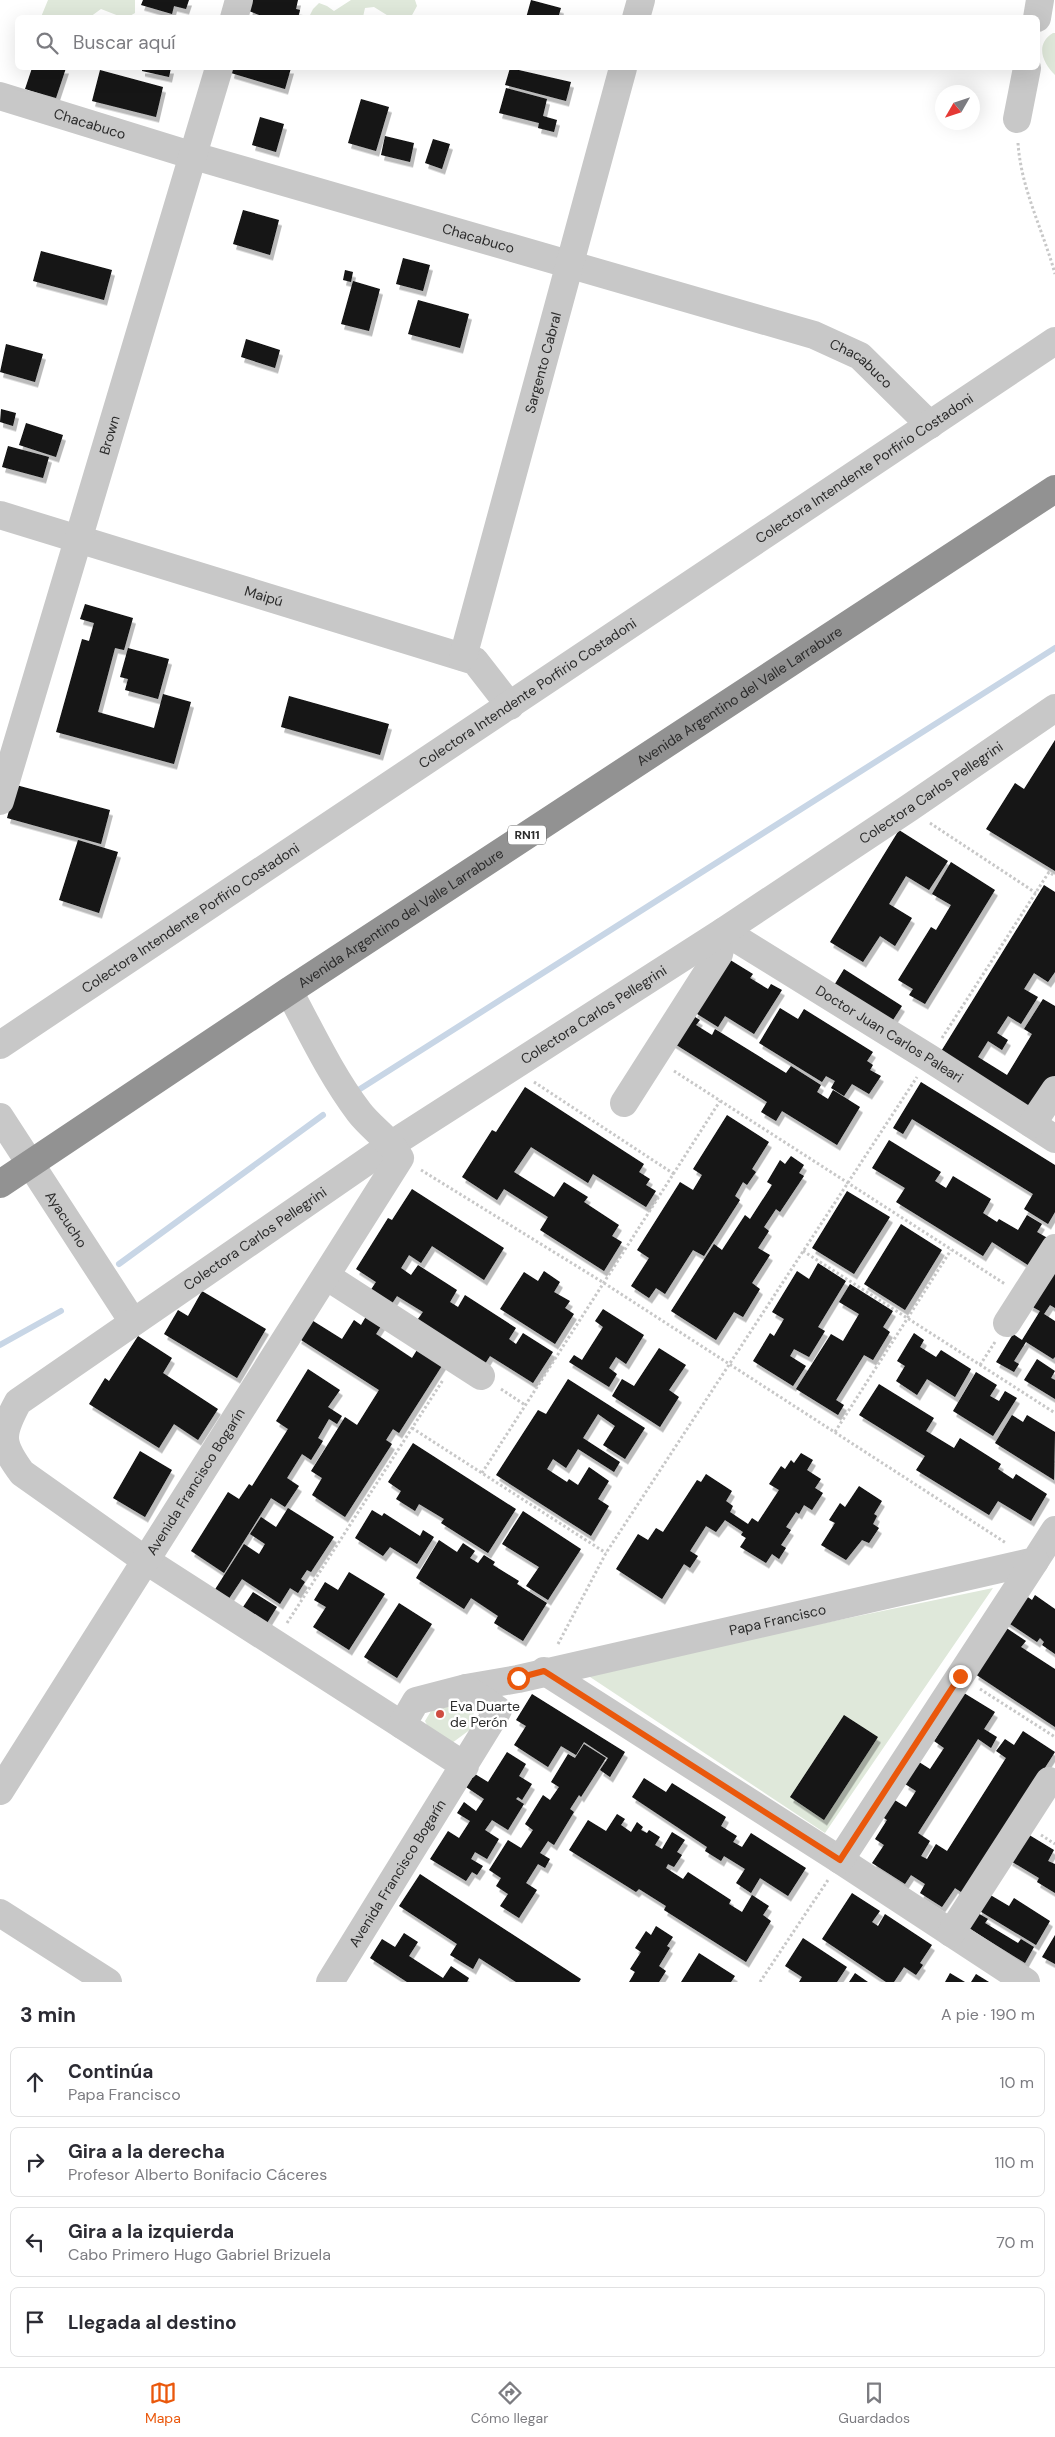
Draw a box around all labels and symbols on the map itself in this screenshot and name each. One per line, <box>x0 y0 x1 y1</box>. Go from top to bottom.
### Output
north arrow <box>935 85 980 130</box>
street label: Chacabuco <box>52 104 128 143</box>
street label: Chacabuco <box>440 219 517 257</box>
street label: Sargento Cabral <box>521 310 565 415</box>
street label: Chacabuco <box>827 334 896 392</box>
street label: Colectora Intendente Porfirio Costadoni <box>752 389 977 547</box>
street label: Brown <box>95 413 124 457</box>
street label: Maipú <box>242 582 285 611</box>
street label: Colectora Intendente Porfirio Costadoni <box>415 614 640 772</box>
street label: Avenida Argentino del Valle Larrabure <box>633 622 846 770</box>
street label: Colectora Carlos Pellegrini <box>856 737 1006 848</box>
road number: RN11 <box>508 826 546 844</box>
street label: Colectora Intendente Porfirio Costadoni <box>78 839 303 997</box>
street label: Avenida Argentino del Valle Larrabure <box>294 844 507 992</box>
street label: Colectora Carlos Pellegrini <box>517 961 670 1068</box>
street label: Doctor Juan Carlos Paleari <box>812 981 967 1087</box>
street label: Colectora Carlos Pellegrini <box>180 1183 330 1294</box>
street label: Ayacucho <box>41 1188 91 1251</box>
street label: Avenida Francisco Bogarín <box>142 1405 249 1558</box>
street label: Papa Francisco <box>727 1600 828 1640</box>
route end <box>949 1665 972 1688</box>
route start <box>507 1667 530 1690</box>
place label: Eva Duarte de Perón <box>450 1697 520 1731</box>
marker: Eva Duarte de Perón <box>434 1708 446 1720</box>
street label: Avenida Francisco Bogarín <box>345 1796 450 1950</box>

